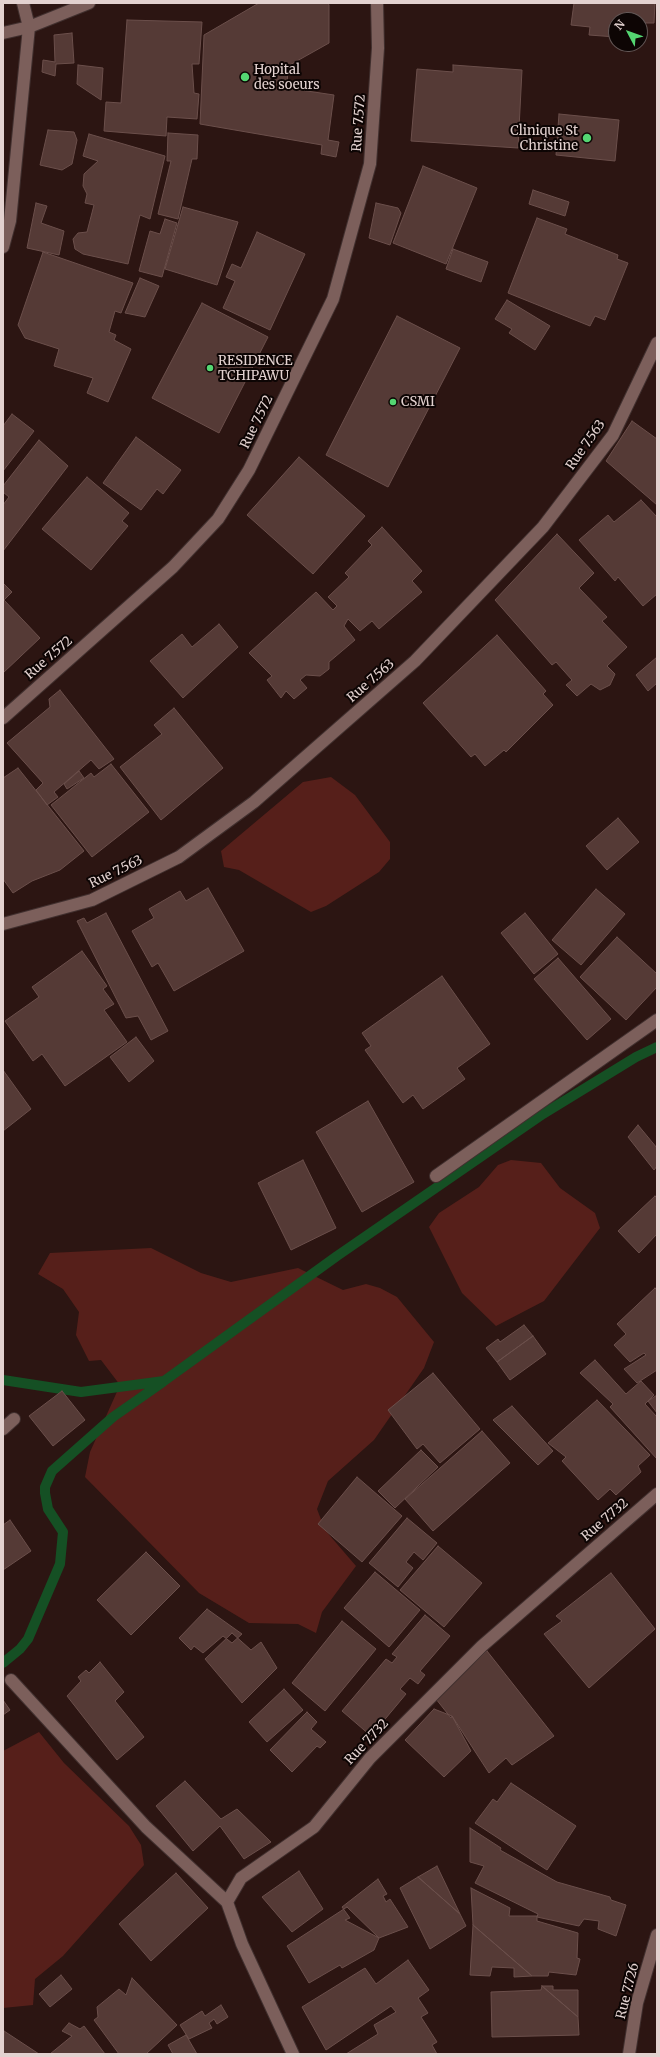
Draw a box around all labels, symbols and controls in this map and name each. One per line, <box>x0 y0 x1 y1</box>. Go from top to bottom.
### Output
north arrow <box>608 12 648 52</box>
text: N <box>612 17 628 33</box>
place label: Hopital des soeurs <box>254 62 320 93</box>
marker: Hopital des soeurs <box>239 71 251 83</box>
street label: Rue 7.572 <box>349 94 369 152</box>
place label: Clinique St Christine <box>510 123 578 154</box>
marker: Clinique St Christine <box>581 132 593 144</box>
place label: RESIDENCE TCHIPAWU <box>218 353 292 384</box>
marker: RESIDENCE TCHIPAWU <box>205 363 215 373</box>
street label: Rue 7.572 <box>237 393 277 451</box>
place label: CSMI <box>401 394 435 410</box>
marker: CSMI <box>388 397 398 407</box>
street label: Rue 7.563 <box>563 417 609 473</box>
street label: Rue 7.572 <box>22 633 76 683</box>
street label: Rue 7.563 <box>344 656 398 706</box>
street label: Rue 7.563 <box>87 852 145 892</box>
street label: Rue 7.732 <box>578 1495 632 1545</box>
street label: Rue 7.732 <box>342 1716 392 1768</box>
street label: Rue 7.726 <box>613 1961 643 2021</box>

